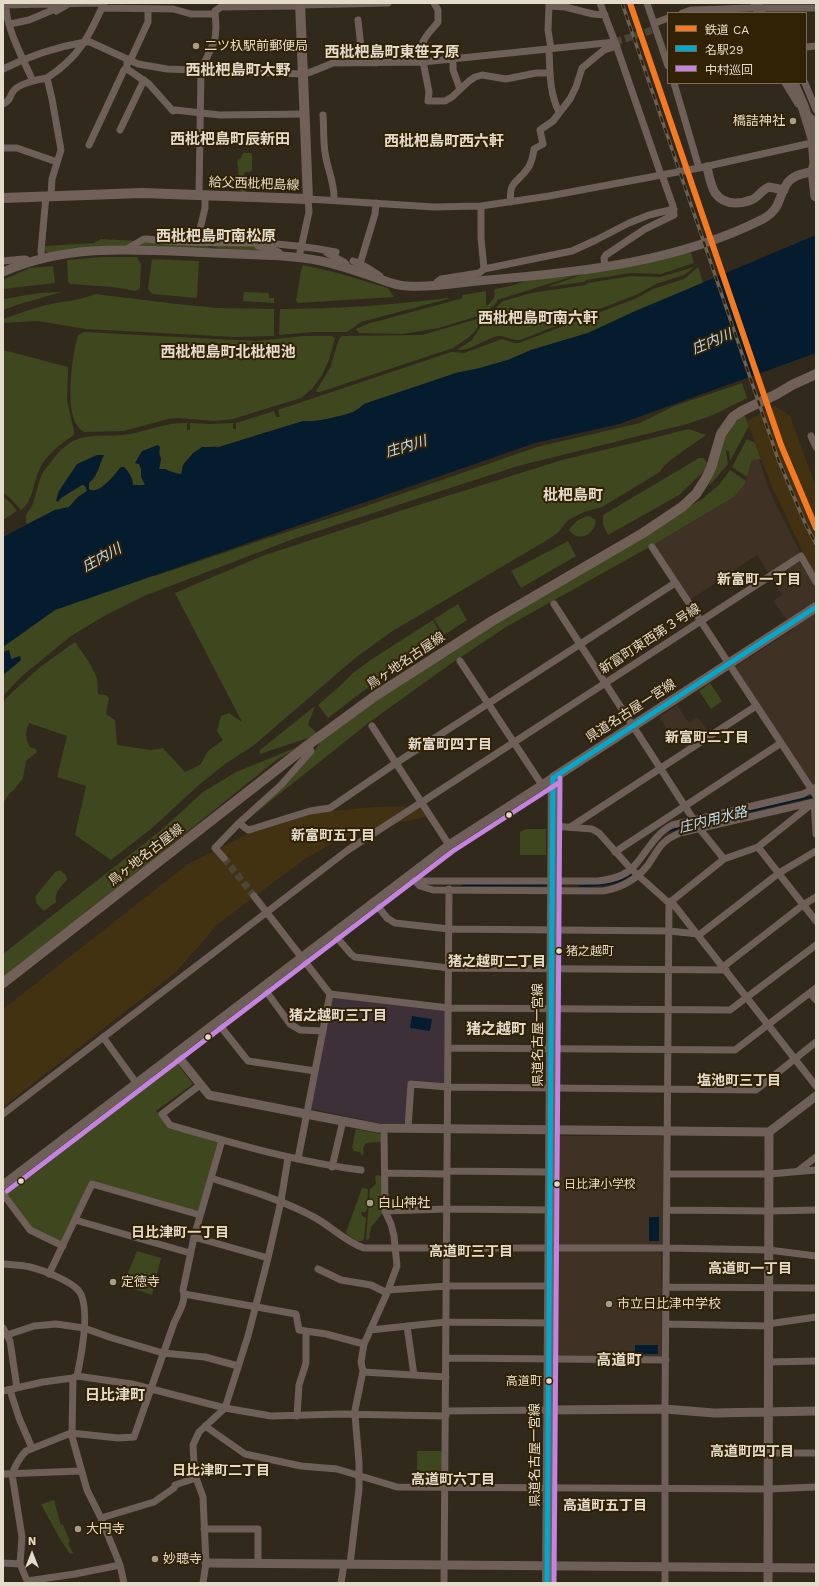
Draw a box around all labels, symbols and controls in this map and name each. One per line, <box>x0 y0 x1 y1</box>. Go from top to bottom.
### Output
legend <box>667 12 807 84</box>
text: 鉄道 CA <box>705 23 749 37</box>
place label: 二ツ杁駅前郵便局 <box>204 38 308 54</box>
marker: 二ツ杁駅前郵便局 <box>191 41 201 51</box>
text: 名駅29 <box>705 43 743 57</box>
district label: 西枇杷島町東笹子原 <box>325 44 459 62</box>
district label: 西枇杷島町大野 <box>186 62 290 80</box>
text: 中村巡回 <box>705 63 753 77</box>
place label: 橋詰神社 <box>733 113 785 129</box>
marker: 橋詰神社 <box>788 116 798 126</box>
district label: 西枇杷島町辰新田 <box>170 131 290 149</box>
district label: 西枇杷島町西六軒 <box>384 133 504 151</box>
street label: 給父西枇杷島線 <box>208 175 300 193</box>
district label: 西枇杷島町南松原 <box>156 228 276 246</box>
district label: 西枇杷島町南六軒 <box>478 310 598 328</box>
water label: 庄内川 <box>689 326 735 358</box>
district label: 西枇杷島町北枇杷池 <box>161 344 295 362</box>
water label: 庄内川 <box>383 433 429 461</box>
district label: 枇杷島町 <box>543 487 603 505</box>
water label: 庄内川 <box>80 540 124 576</box>
district label: 新富町一丁目 <box>717 572 801 588</box>
street label: 新富町東西第３号線 <box>597 601 703 677</box>
street label: 鳥ヶ地名古屋線 <box>364 629 448 693</box>
street label: 県道名古屋一宮線 <box>583 676 679 746</box>
district label: 新富町二丁目 <box>665 730 749 746</box>
district label: 新富町四丁目 <box>408 737 492 753</box>
water label: 庄内用水路 <box>677 803 749 837</box>
unlabelled marker <box>504 810 514 820</box>
street label: 鳥ヶ地名古屋線 <box>105 821 187 889</box>
district label: 新富町五丁目 <box>291 828 375 844</box>
place label: 猪之越町 <box>566 944 614 958</box>
marker: 猪之越町 <box>554 946 564 956</box>
district label: 猪之越町二丁目 <box>448 954 546 970</box>
street label: 県道名古屋一宮線 <box>530 983 546 1087</box>
district label: 猪之越町三丁目 <box>289 1008 387 1024</box>
district label: 猪之越町 <box>466 1021 526 1039</box>
unlabelled marker <box>203 1032 213 1042</box>
district label: 塩池町三丁目 <box>697 1073 781 1089</box>
unlabelled marker <box>16 1176 26 1186</box>
place label: 日比津小学校 <box>564 1177 636 1191</box>
marker: 日比津小学校 <box>552 1179 562 1189</box>
place label: 白山神社 <box>378 1195 430 1211</box>
marker: 白山神社 <box>365 1198 375 1208</box>
district label: 日比津町一丁目 <box>131 1225 229 1241</box>
district label: 高道町三丁目 <box>429 1244 513 1260</box>
district label: 高道町一丁目 <box>708 1261 792 1277</box>
place label: 定徳寺 <box>121 1274 160 1290</box>
marker: 定徳寺 <box>108 1277 118 1287</box>
place label: 市立日比津中学校 <box>617 1296 721 1312</box>
marker: 市立日比津中学校 <box>604 1299 614 1309</box>
district label: 高道町 <box>597 1352 641 1370</box>
place label: 高道町 <box>506 1374 542 1388</box>
marker: 高道町 <box>544 1376 554 1386</box>
district label: 日比津町 <box>85 1387 145 1405</box>
street label: 県道名古屋一宮線 <box>527 1403 543 1507</box>
district label: 高道町四丁目 <box>710 1444 794 1460</box>
district label: 日比津町二丁目 <box>172 1463 270 1479</box>
district label: 高道町六丁目 <box>411 1472 495 1488</box>
district label: 高道町五丁目 <box>563 1498 647 1514</box>
place label: 大円寺 <box>86 1521 125 1537</box>
marker: 大円寺 <box>73 1524 83 1534</box>
north arrow <box>12 1534 52 1574</box>
text: N <box>28 1535 36 1548</box>
place label: 妙聴寺 <box>163 1551 202 1567</box>
marker: 妙聴寺 <box>150 1554 160 1564</box>

